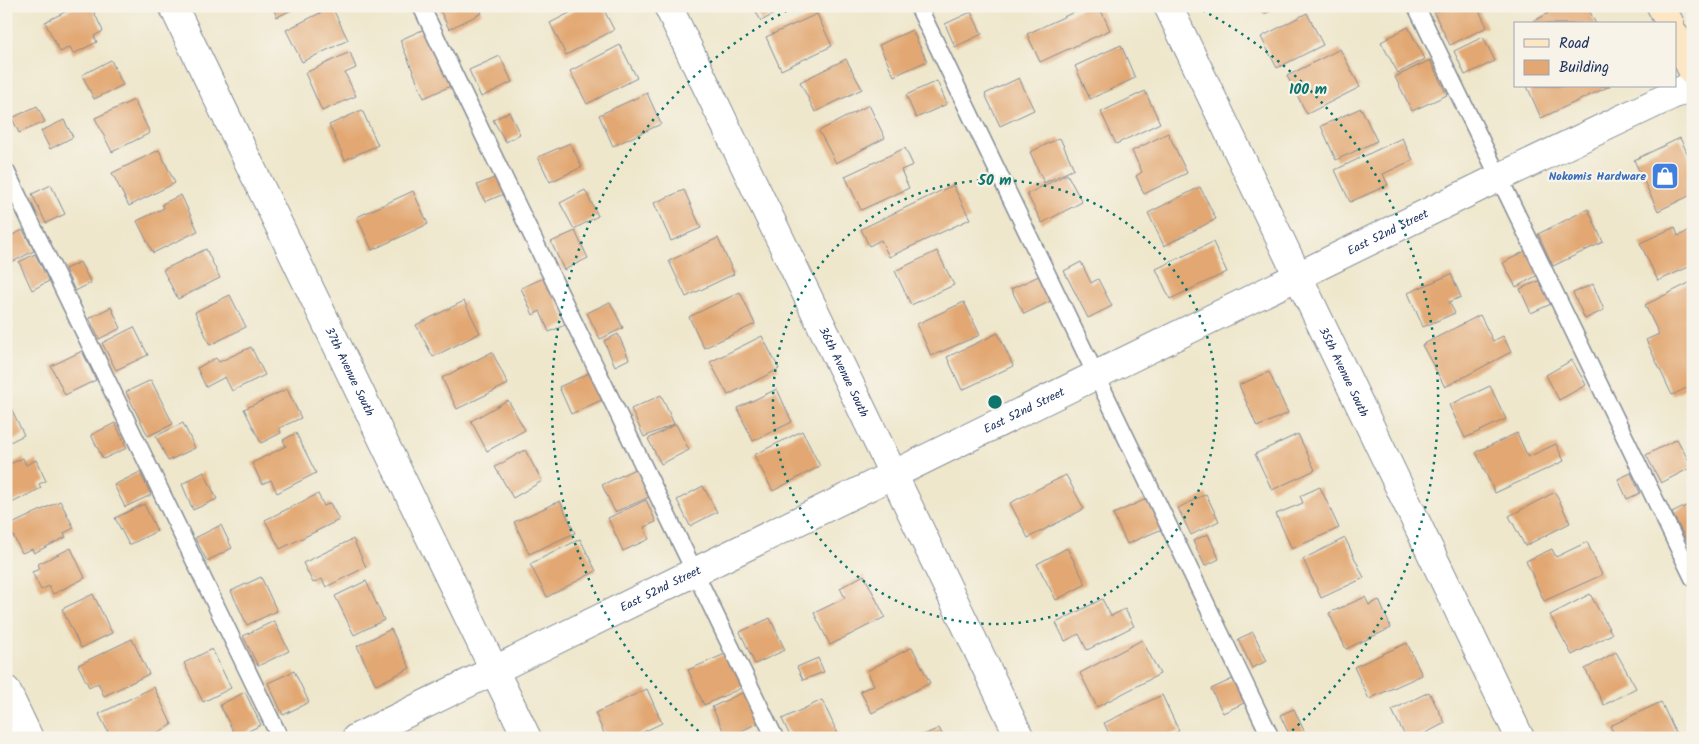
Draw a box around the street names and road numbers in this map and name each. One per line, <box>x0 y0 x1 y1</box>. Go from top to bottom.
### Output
street label: East 52nd Street <box>1344 204 1432 261</box>
street label: 37th Avenue South <box>320 324 379 420</box>
street label: 36th Avenue South <box>814 324 873 421</box>
street label: 35th Avenue South <box>1314 324 1373 420</box>
street label: East 52nd Street <box>980 383 1068 439</box>
street label: East 52nd Street <box>617 561 705 617</box>

